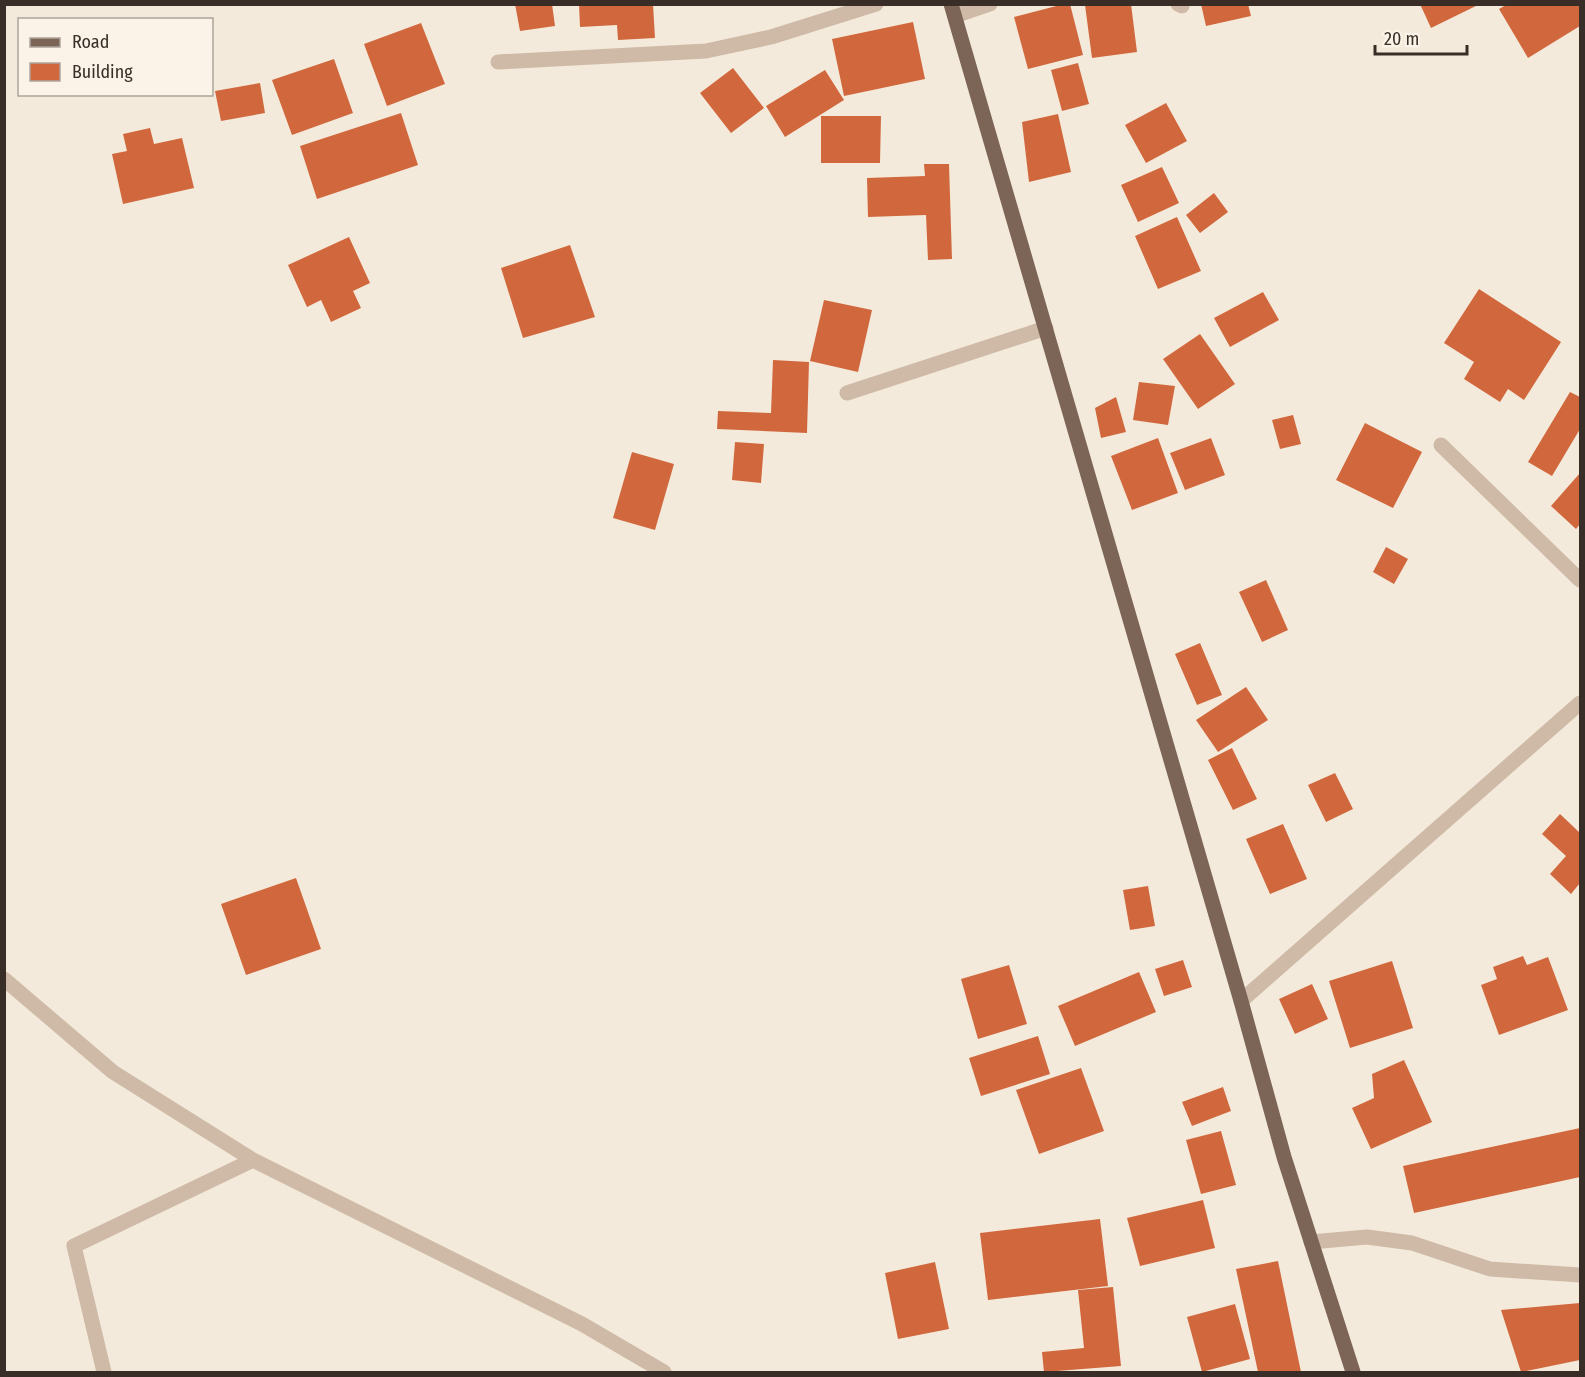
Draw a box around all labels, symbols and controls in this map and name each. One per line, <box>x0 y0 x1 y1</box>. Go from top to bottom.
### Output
legend <box>18 18 213 96</box>
scale bar <box>1375 18 1466 56</box>
text: 20 m <box>1384 28 1419 50</box>
text: Road <box>72 31 109 53</box>
text: Building <box>72 61 133 83</box>

